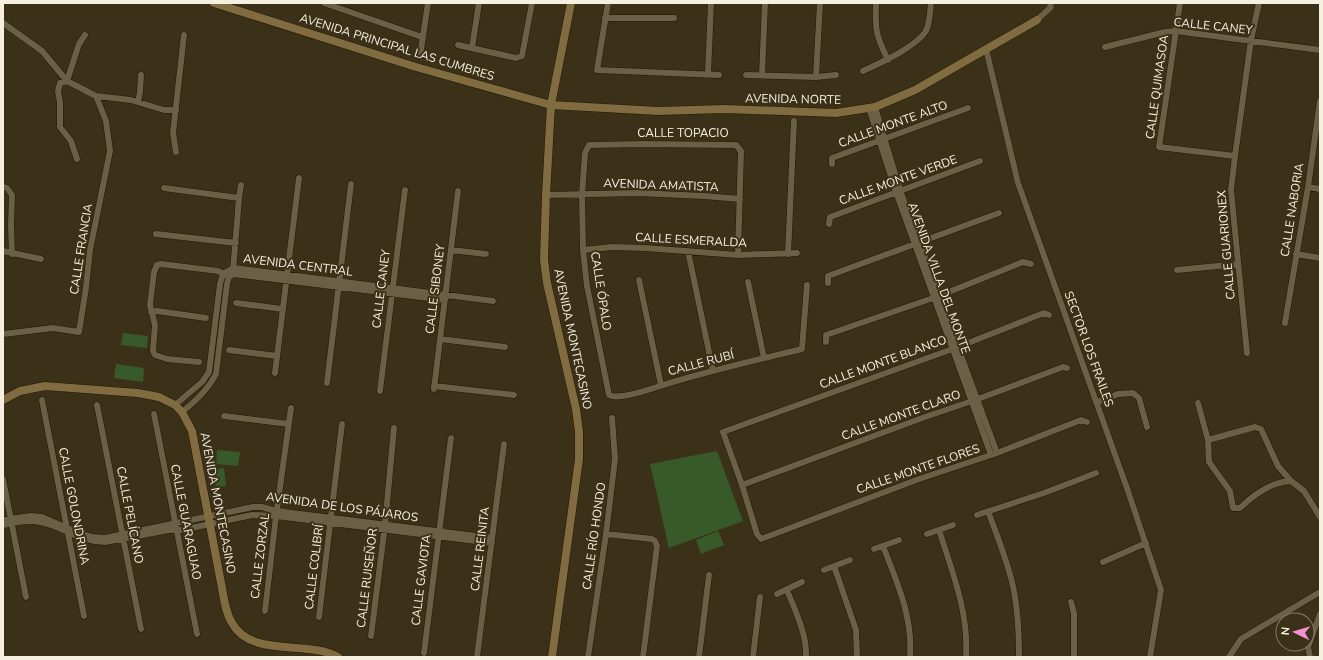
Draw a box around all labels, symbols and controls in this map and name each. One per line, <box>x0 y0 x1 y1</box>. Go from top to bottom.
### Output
street label: AVENIDA PRINCIPAL LAS CUMBRES <box>298 10 496 84</box>
street label: CALLE CANEY <box>1173 14 1254 38</box>
street label: CALLE QUIMASOA <box>1142 34 1172 140</box>
street label: AVENIDA NORTE <box>745 90 841 108</box>
street label: CALLE MONTE ALTO <box>836 97 950 151</box>
street label: CALLE TOPACIO <box>637 125 729 141</box>
street label: CALLE MONTE VERDE <box>837 151 959 209</box>
street label: CALLE NABORIA <box>1277 162 1307 258</box>
street label: AVENIDA AMATISTA <box>603 175 719 195</box>
street label: CALLE GUARIONEX <box>1213 189 1239 300</box>
street label: AVENIDA VILLA DEL MONTE <box>904 200 974 356</box>
street label: CALLE FRANCIA <box>66 202 96 296</box>
street label: CALLE ESMERALDA <box>635 229 748 251</box>
street label: CALLE SIBONEY <box>422 242 449 335</box>
street label: CALLE CANEY <box>368 248 394 329</box>
street label: AVENIDA CENTRAL <box>242 250 354 280</box>
street label: CALLE ÓPALO <box>587 250 615 332</box>
street label: AVENIDA MONTECASINO <box>550 267 596 411</box>
street label: SECTOR LOS FRAILES <box>1061 289 1117 409</box>
street label: CALLE MONTE BLANCO <box>817 331 949 393</box>
street label: CALLE RUBÍ <box>666 346 737 379</box>
street label: CALLE MONTE CLARO <box>839 386 963 444</box>
street label: AVENIDA MONTECASINO <box>196 431 240 575</box>
street label: CALLE MONTE FLORES <box>854 440 982 498</box>
street label: CALLE GOLONDRINA <box>55 446 93 566</box>
street label: CALLE GUARAGUAO <box>167 463 205 581</box>
street label: CALLE PELÍCANO <box>113 465 147 565</box>
street label: CALLE RÍO HONDO <box>579 481 609 591</box>
street label: AVENIDA DE LOS PÁJAROS <box>265 488 419 526</box>
street label: CALLE REINITA <box>467 506 493 592</box>
street label: CALLE ZORZAL <box>247 512 273 600</box>
street label: CALLE COLIBRÍ <box>301 523 327 610</box>
street label: CALLE RUISEÑOR <box>353 527 381 629</box>
street label: CALLE GAVIOTA <box>407 533 435 626</box>
north arrow <box>1275 612 1315 652</box>
text: N <box>1278 626 1293 636</box>

